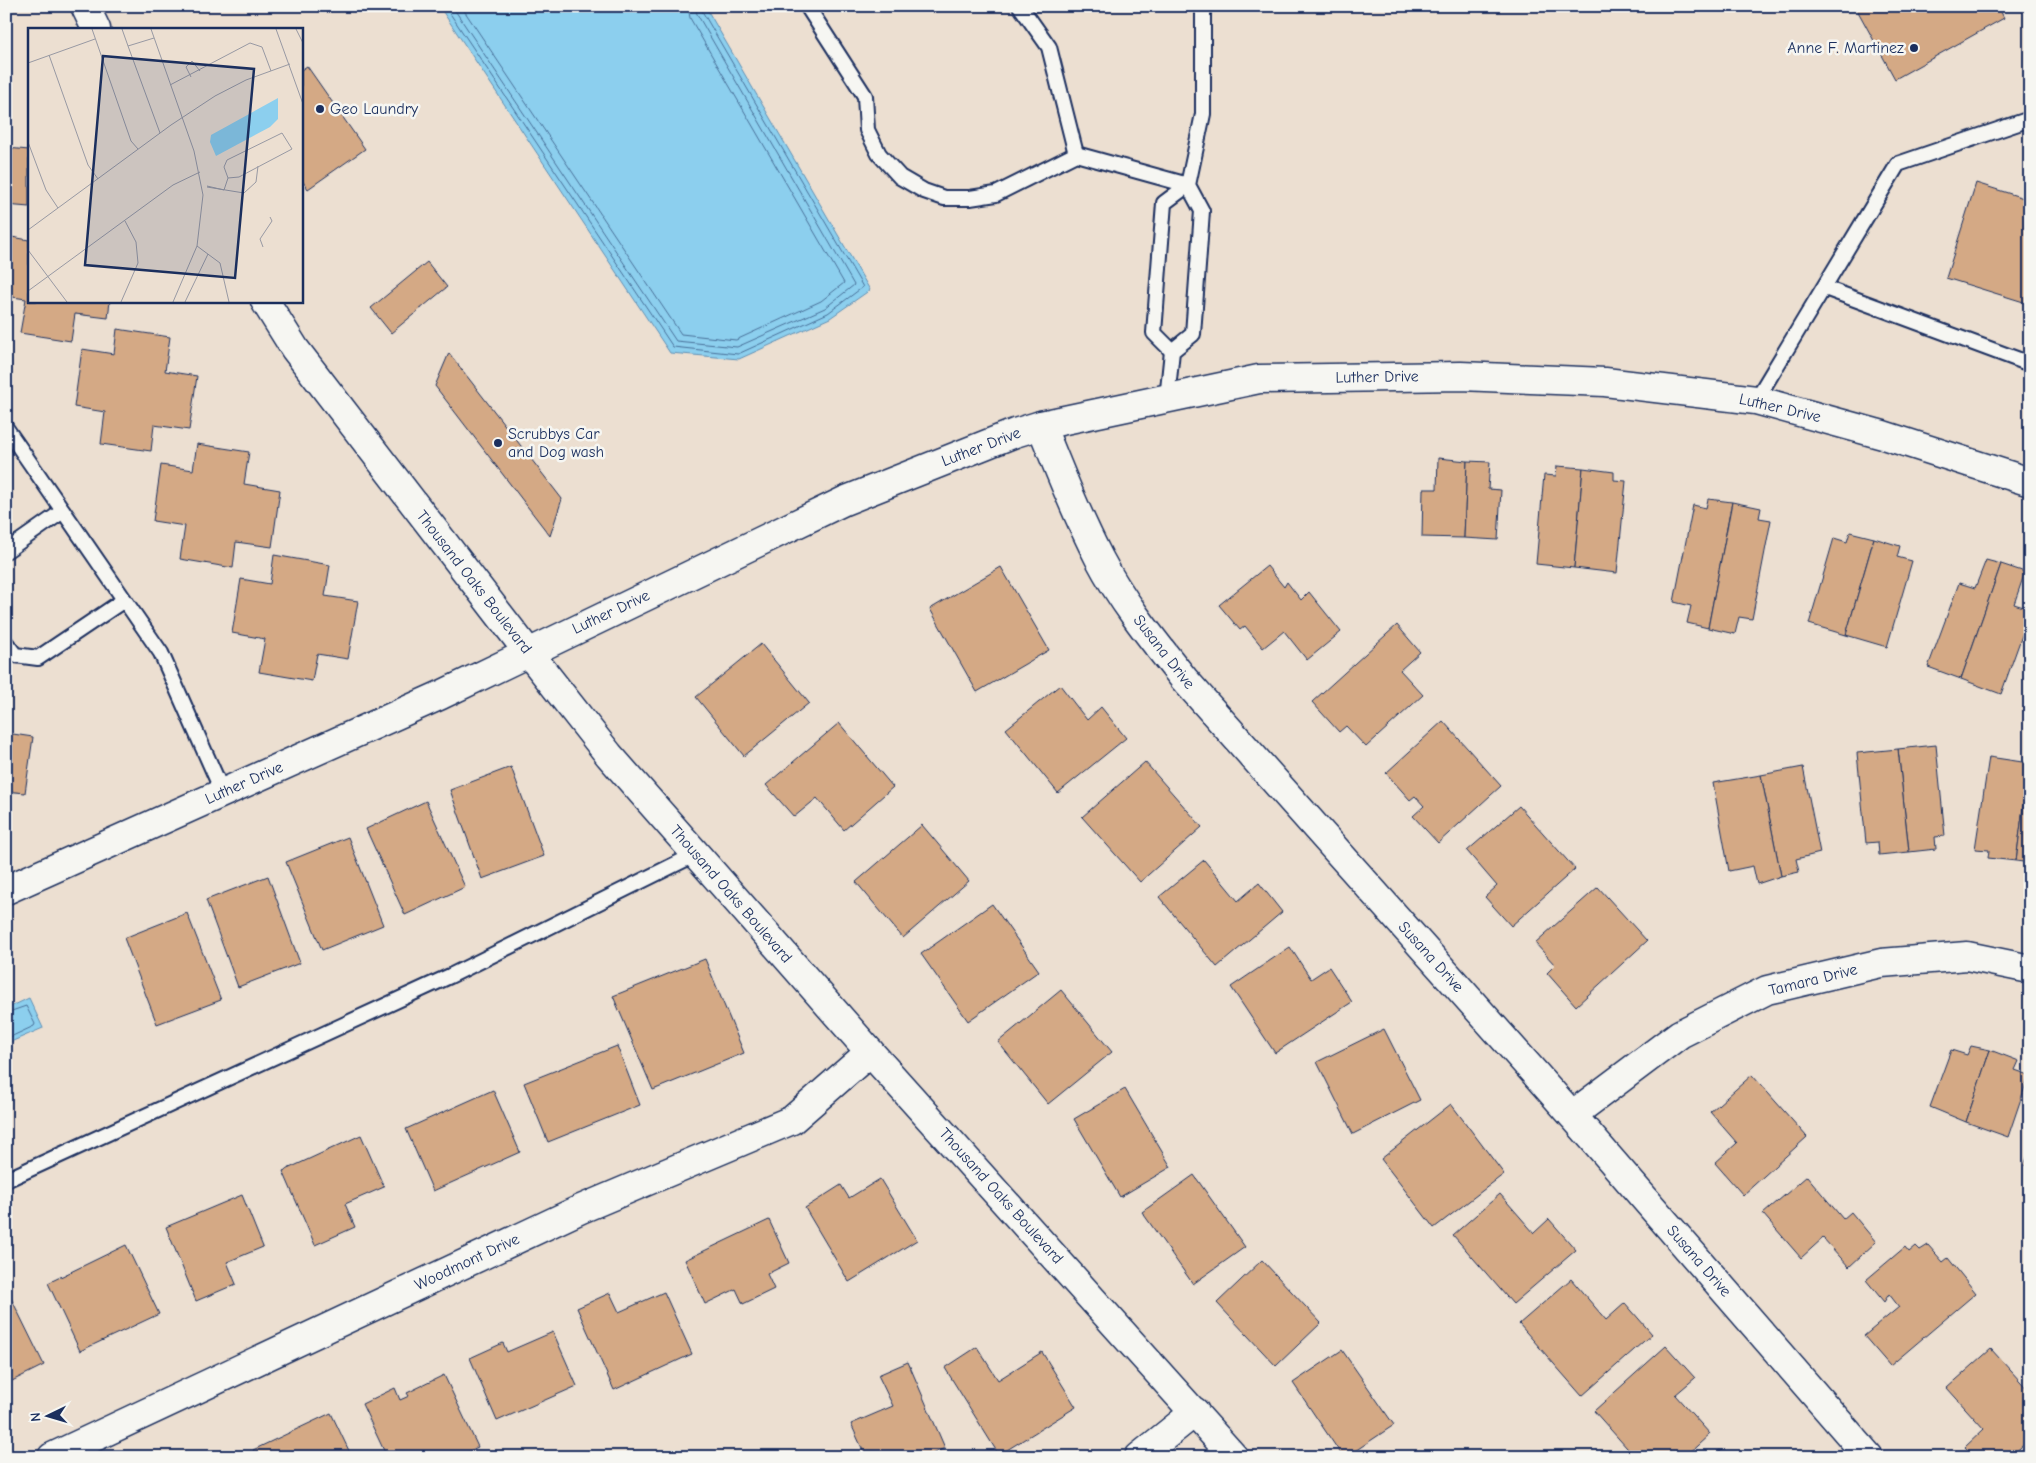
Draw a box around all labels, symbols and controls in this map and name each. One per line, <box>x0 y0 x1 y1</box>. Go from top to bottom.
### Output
inset map <box>28 28 302 302</box>
place label: Anne F. Martinez <box>1787 39 1904 57</box>
marker: Anne F. Martinez <box>1908 42 1920 54</box>
place label: Geo Laundry <box>330 100 419 118</box>
marker: Geo Laundry <box>314 103 326 115</box>
street label: Luther Drive <box>1335 367 1419 387</box>
street label: Luther Drive <box>1737 390 1823 426</box>
street label: Luther Drive <box>939 424 1023 470</box>
place label: Scrubbys Car and Dog wash <box>508 425 604 461</box>
marker: Scrubbys Car and Dog wash <box>492 437 504 449</box>
street label: Thousand Oaks Boulevard <box>413 507 535 657</box>
street label: Luther Drive <box>569 586 653 638</box>
street label: Susana Drive <box>1130 611 1198 693</box>
street label: Luther Drive <box>202 758 286 808</box>
street label: Thousand Oaks Boulevard <box>666 822 796 966</box>
street label: Susana Drive <box>1395 918 1467 996</box>
street label: Tamara Drive <box>1767 960 1859 1000</box>
street label: Thousand Oaks Boulevard <box>935 1124 1067 1268</box>
street label: Susana Drive <box>1663 1222 1735 1300</box>
street label: Woodmont Drive <box>412 1230 522 1294</box>
north arrow <box>22 1390 72 1440</box>
text: N <box>27 1412 44 1422</box>

